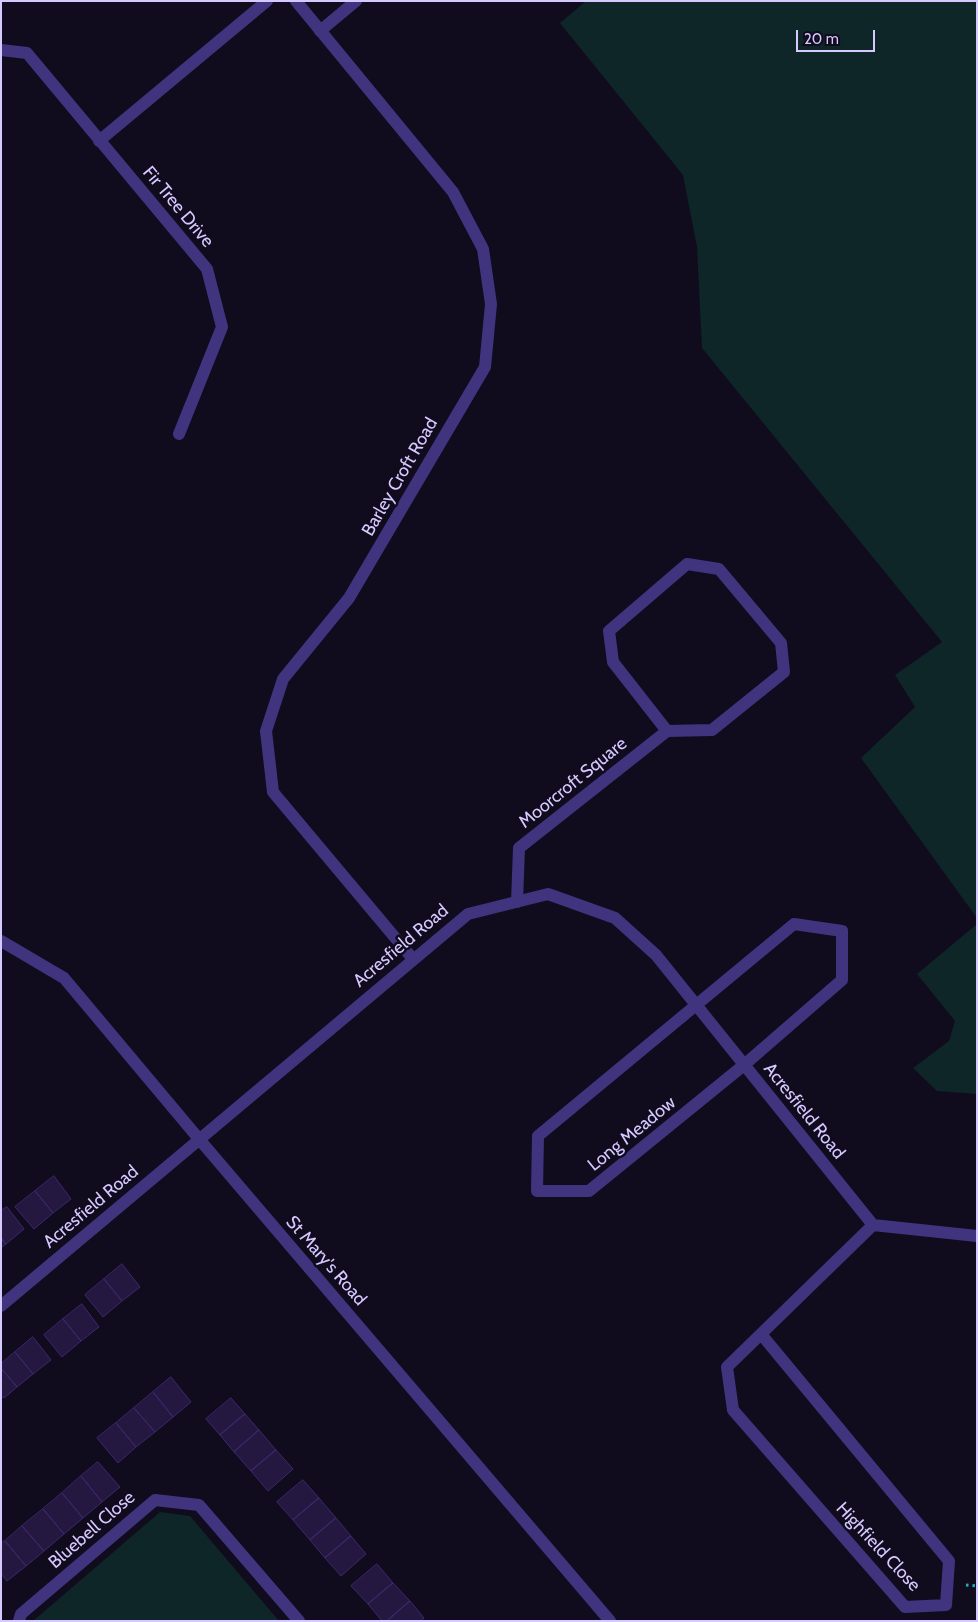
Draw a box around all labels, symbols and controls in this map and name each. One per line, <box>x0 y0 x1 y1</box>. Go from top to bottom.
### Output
scale bar <box>798 20 877 52</box>
text: 20 m <box>804 30 839 48</box>
street label: Fir Tree Drive <box>138 162 218 252</box>
street label: Barley Croft Road <box>357 414 443 540</box>
street label: Moorcroft Square <box>515 733 631 833</box>
street label: Acresfield Road <box>349 900 453 992</box>
street label: Acresfield Road <box>759 1059 849 1163</box>
street label: Long Meadow <box>584 1092 680 1176</box>
street label: Acresfield Road <box>39 1161 143 1253</box>
street label: St Mary's Road <box>281 1212 371 1310</box>
street label: Bluebell Close <box>44 1487 140 1573</box>
street label: Highfield Close <box>831 1498 925 1596</box>

